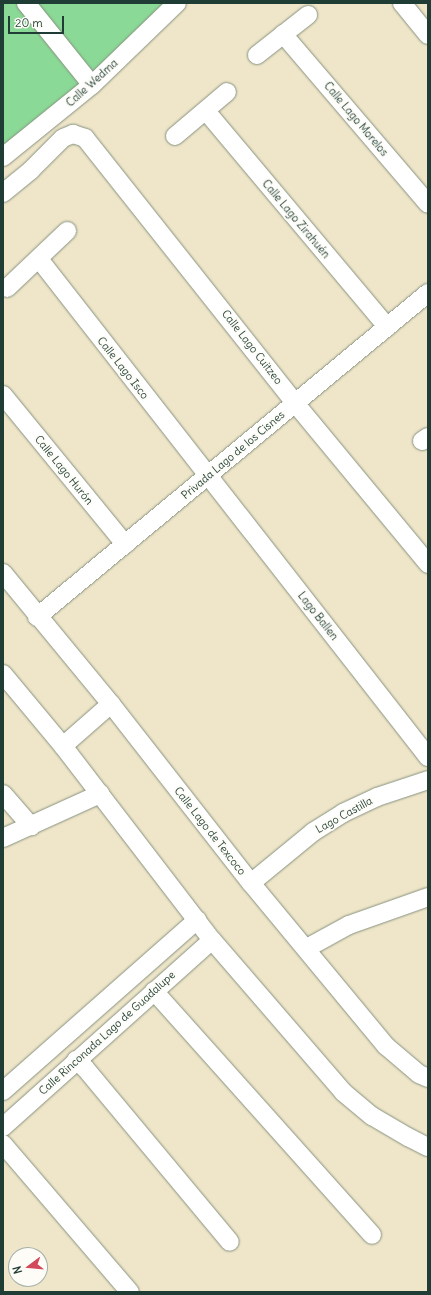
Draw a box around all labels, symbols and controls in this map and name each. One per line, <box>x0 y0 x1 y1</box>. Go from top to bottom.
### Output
scale bar <box>10 8 66 34</box>
text: 20 m <box>15 15 43 30</box>
street label: Calle Wedma <box>63 56 121 110</box>
street label: Calle Lago Morelos <box>321 79 391 159</box>
street label: Calle Lago Zirahuén <box>259 177 333 261</box>
street label: Calle Lago Cuitzeo <box>219 307 285 387</box>
street label: Calle Lago Isco <box>95 334 151 402</box>
street label: Privada Lago de los Cisnes <box>179 408 287 502</box>
street label: Calle Lago Hurón <box>32 433 96 507</box>
street label: Lago Ballen <box>295 589 341 643</box>
street label: Calle Lago de Texcoco <box>171 784 249 878</box>
street label: Lago Castilla <box>313 794 375 836</box>
street label: Calle Rinconada Lago de Guadalupe <box>36 968 178 1098</box>
north arrow <box>8 1247 48 1287</box>
text: N <box>10 1264 25 1276</box>

